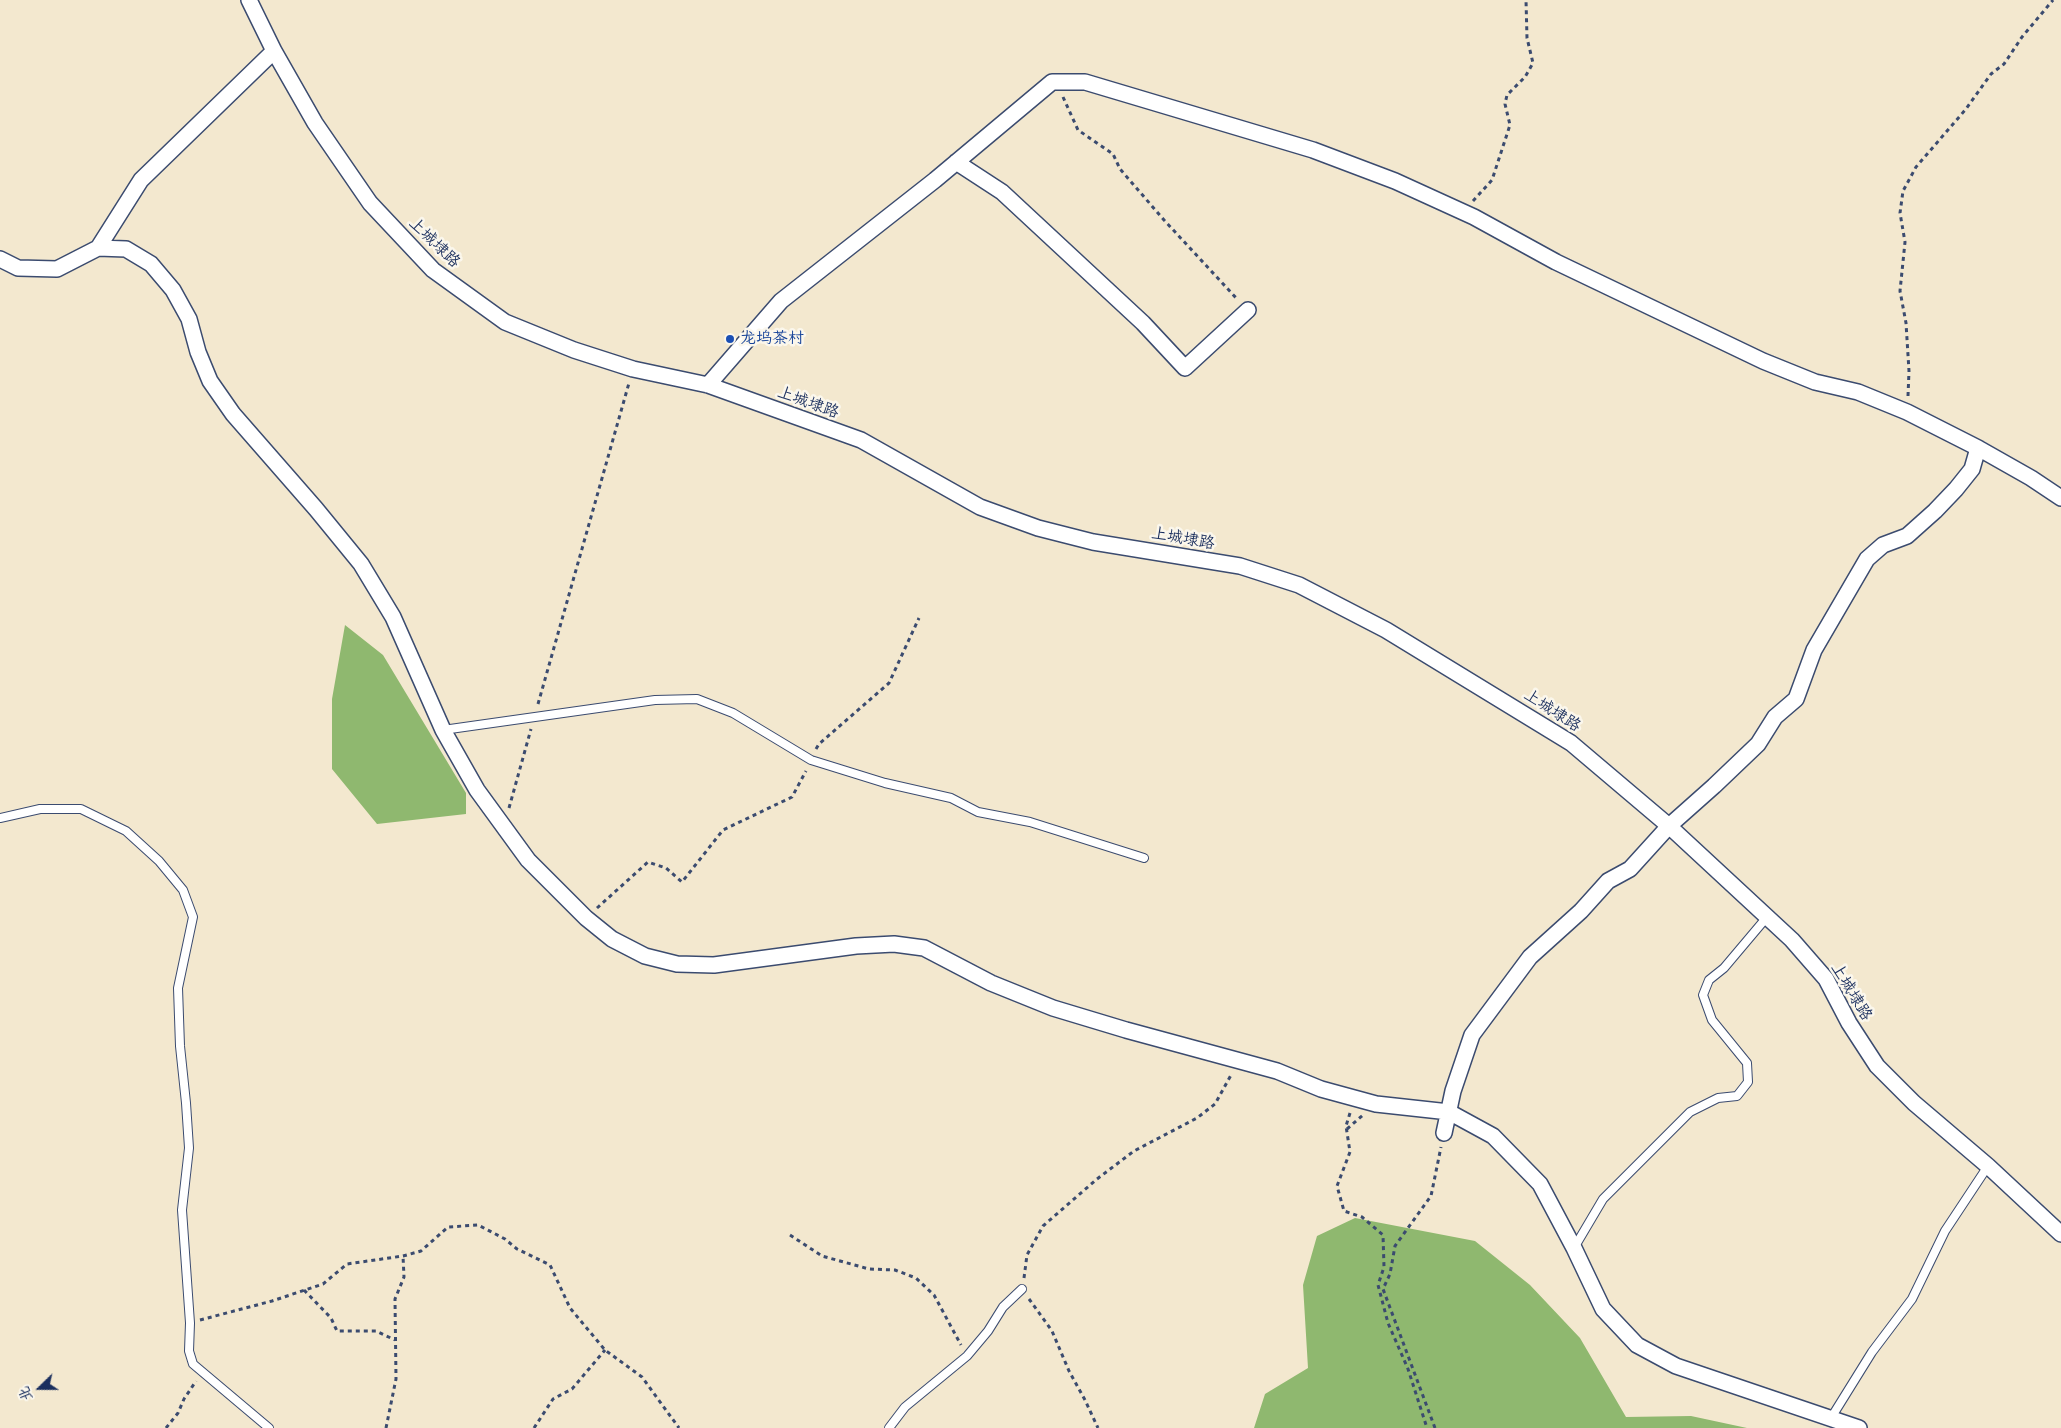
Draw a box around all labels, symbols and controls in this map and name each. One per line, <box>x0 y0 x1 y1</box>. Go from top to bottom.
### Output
street label: 上城埭路 <box>404 214 464 272</box>
place label: 龙坞茶村 <box>740 329 804 349</box>
marker: 龙坞茶村 <box>724 333 736 345</box>
street label: 上城埭路 <box>775 383 841 423</box>
street label: 上城埭路 <box>1150 524 1216 554</box>
street label: 上城埭路 <box>1520 686 1584 736</box>
street label: 上城埭路 <box>1826 960 1876 1024</box>
north arrow <box>15 1363 65 1413</box>
text: 北 <box>11 1383 40 1405</box>

